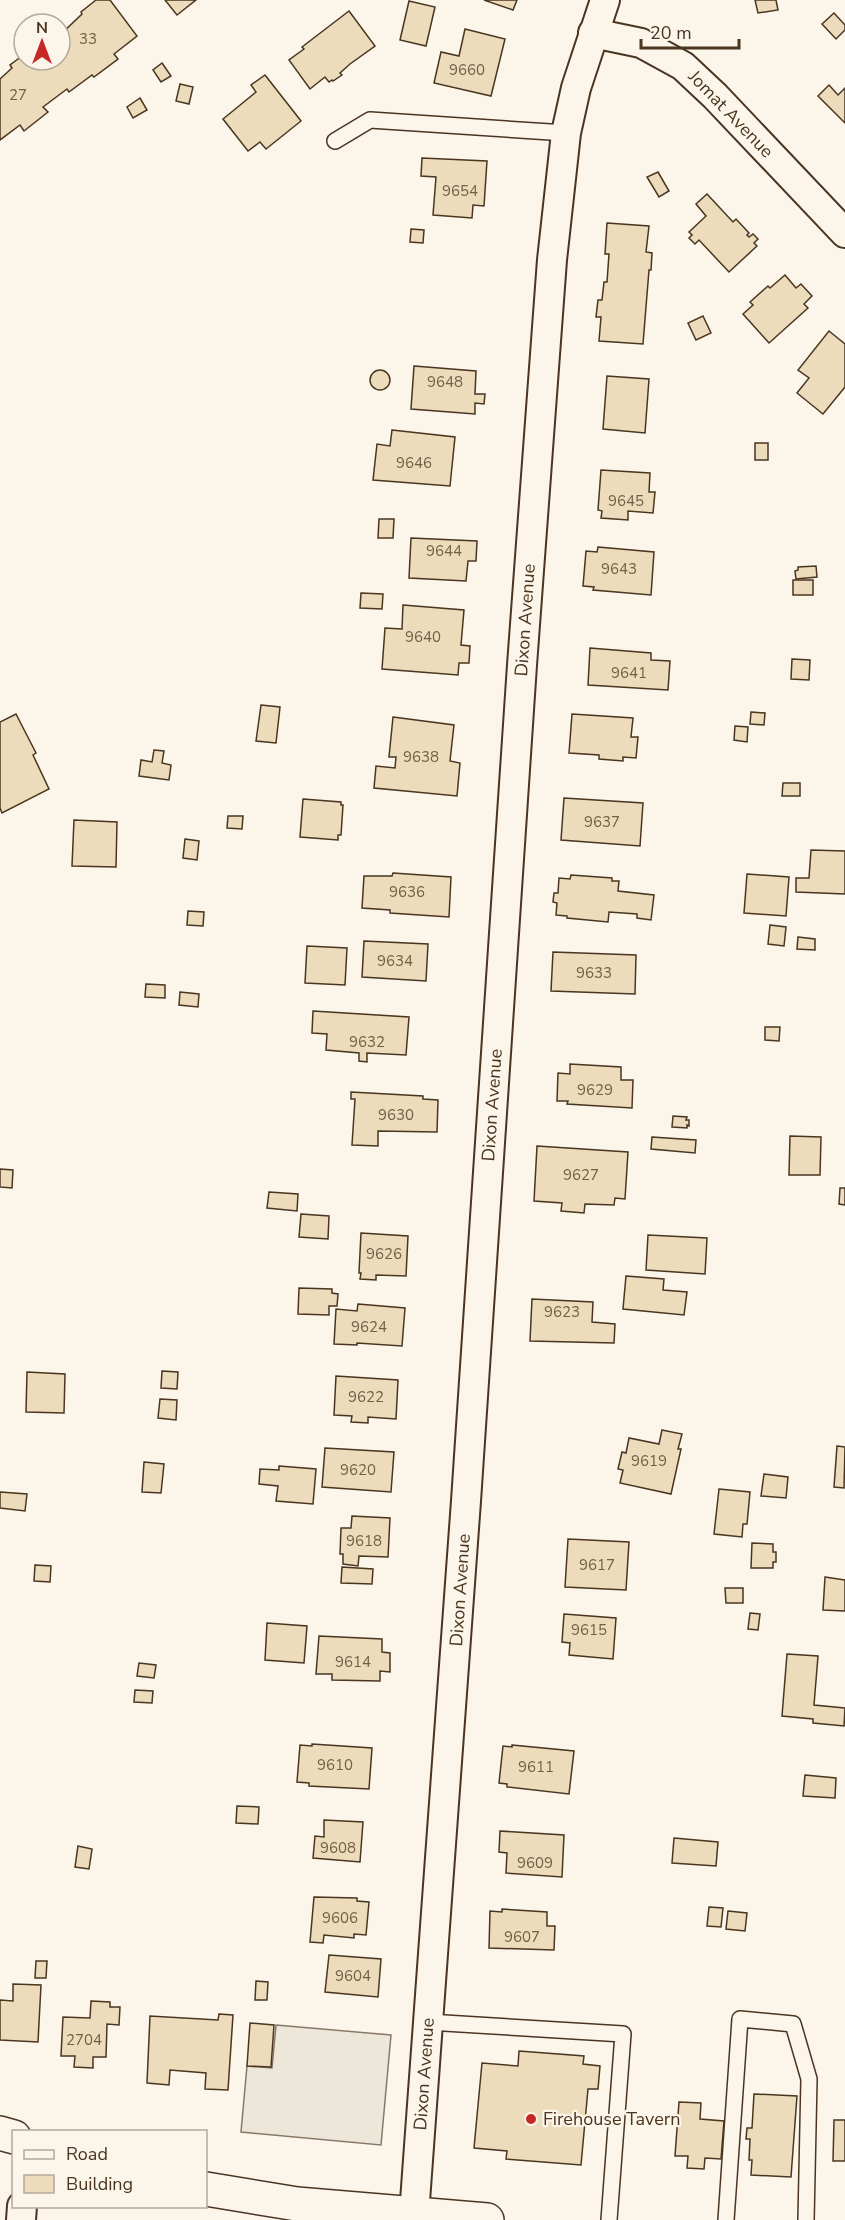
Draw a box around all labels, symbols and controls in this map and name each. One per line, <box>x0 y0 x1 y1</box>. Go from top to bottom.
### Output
north arrow <box>12 12 72 72</box>
scale bar <box>641 12 738 50</box>
text: N <box>36 17 48 39</box>
text: 20 m <box>650 21 692 45</box>
house number: 33 <box>79 29 97 49</box>
house number: 9660 <box>449 60 485 80</box>
street label: Jomat Avenue <box>682 64 779 163</box>
house number: 27 <box>9 85 27 105</box>
house number: 9654 <box>442 181 478 201</box>
house number: 9648 <box>427 372 463 392</box>
house number: 9646 <box>396 453 432 473</box>
house number: 9645 <box>608 491 644 511</box>
house number: 9644 <box>426 541 462 561</box>
house number: 9643 <box>601 559 637 579</box>
street label: Dixon Avenue <box>509 563 541 677</box>
house number: 9640 <box>405 627 441 647</box>
house number: 9641 <box>611 663 647 683</box>
house number: 9638 <box>403 747 439 767</box>
house number: 9637 <box>584 812 620 832</box>
house number: 9636 <box>389 882 425 902</box>
house number: 9634 <box>377 951 413 971</box>
house number: 9633 <box>576 963 612 983</box>
house number: 9632 <box>349 1032 385 1052</box>
street label: Dixon Avenue <box>476 1048 508 1162</box>
house number: 9629 <box>577 1080 613 1100</box>
house number: 9630 <box>378 1105 414 1125</box>
house number: 9627 <box>563 1165 599 1185</box>
house number: 9626 <box>366 1244 402 1264</box>
house number: 9623 <box>544 1302 580 1322</box>
house number: 9624 <box>351 1317 387 1337</box>
house number: 9622 <box>348 1387 384 1407</box>
house number: 9619 <box>631 1451 667 1471</box>
house number: 9620 <box>340 1460 376 1480</box>
house number: 9618 <box>346 1531 382 1551</box>
street label: Dixon Avenue <box>444 1533 476 1647</box>
house number: 9617 <box>579 1555 615 1575</box>
house number: 9615 <box>571 1620 607 1640</box>
house number: 9614 <box>335 1652 371 1672</box>
house number: 9610 <box>317 1755 353 1775</box>
house number: 9611 <box>518 1757 554 1777</box>
house number: 9608 <box>320 1838 356 1858</box>
house number: 9609 <box>517 1853 553 1873</box>
house number: 9606 <box>322 1908 358 1928</box>
house number: 9607 <box>504 1927 540 1947</box>
house number: 9604 <box>335 1966 371 1986</box>
street label: Dixon Avenue <box>408 2017 440 2131</box>
house number: 2704 <box>66 2030 102 2050</box>
place label: Firehouse Tavern <box>543 2107 680 2131</box>
marker: Firehouse Tavern <box>524 2112 538 2126</box>
legend <box>12 2130 207 2208</box>
text: Road <box>66 2142 108 2166</box>
text: Building <box>66 2172 133 2196</box>

